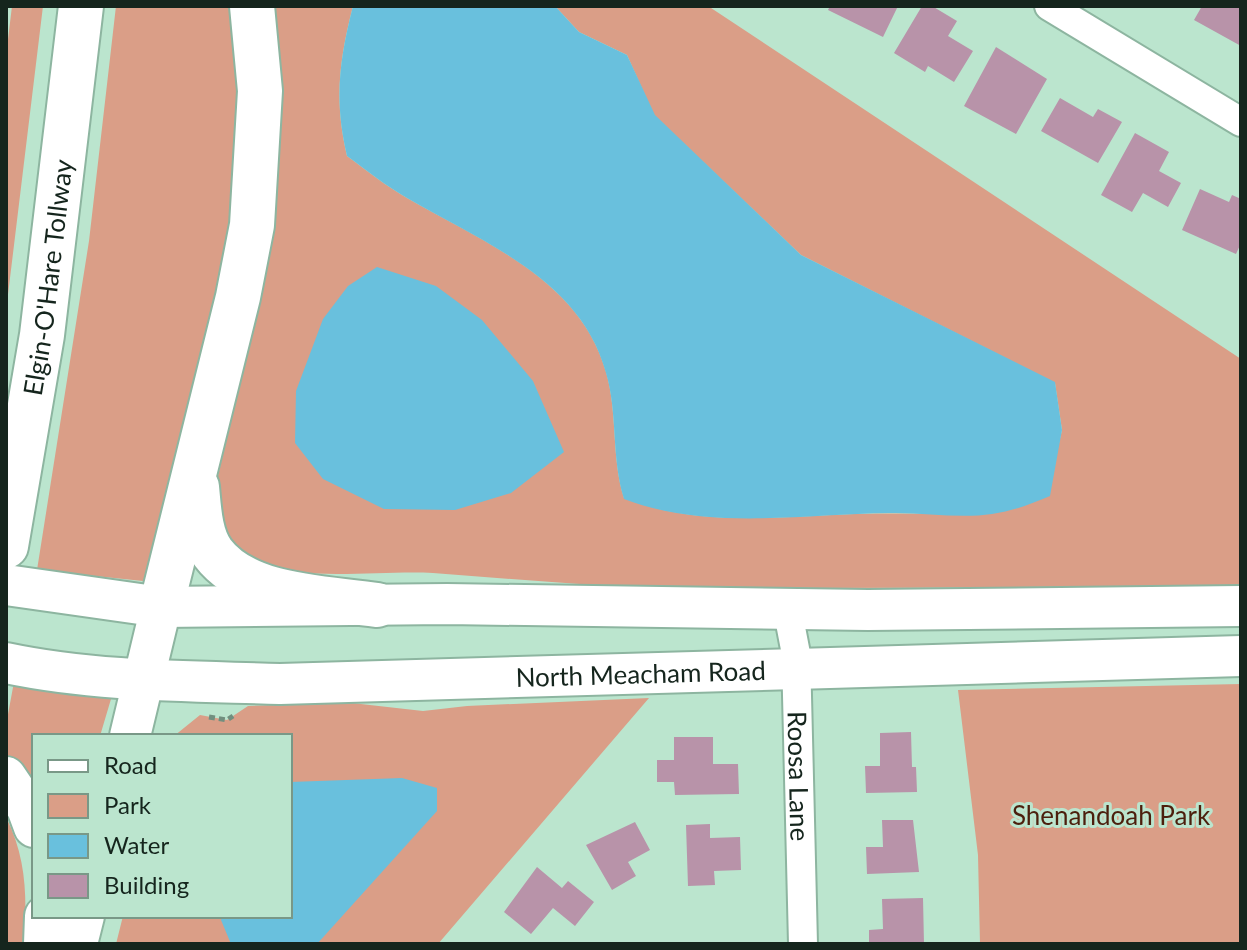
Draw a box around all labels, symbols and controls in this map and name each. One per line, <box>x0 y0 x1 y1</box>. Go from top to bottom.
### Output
street label: Elgin-O'Hare Tollway <box>16 157 79 398</box>
street label: North Meacham Road <box>515 654 766 693</box>
street label: Roosa Lane <box>781 711 817 842</box>
legend <box>32 734 292 918</box>
text: Road <box>104 750 157 779</box>
text: Park <box>104 790 152 819</box>
park label: Shenandoah Park <box>1012 799 1211 831</box>
text: Water <box>104 830 169 859</box>
text: Building <box>104 870 189 899</box>

